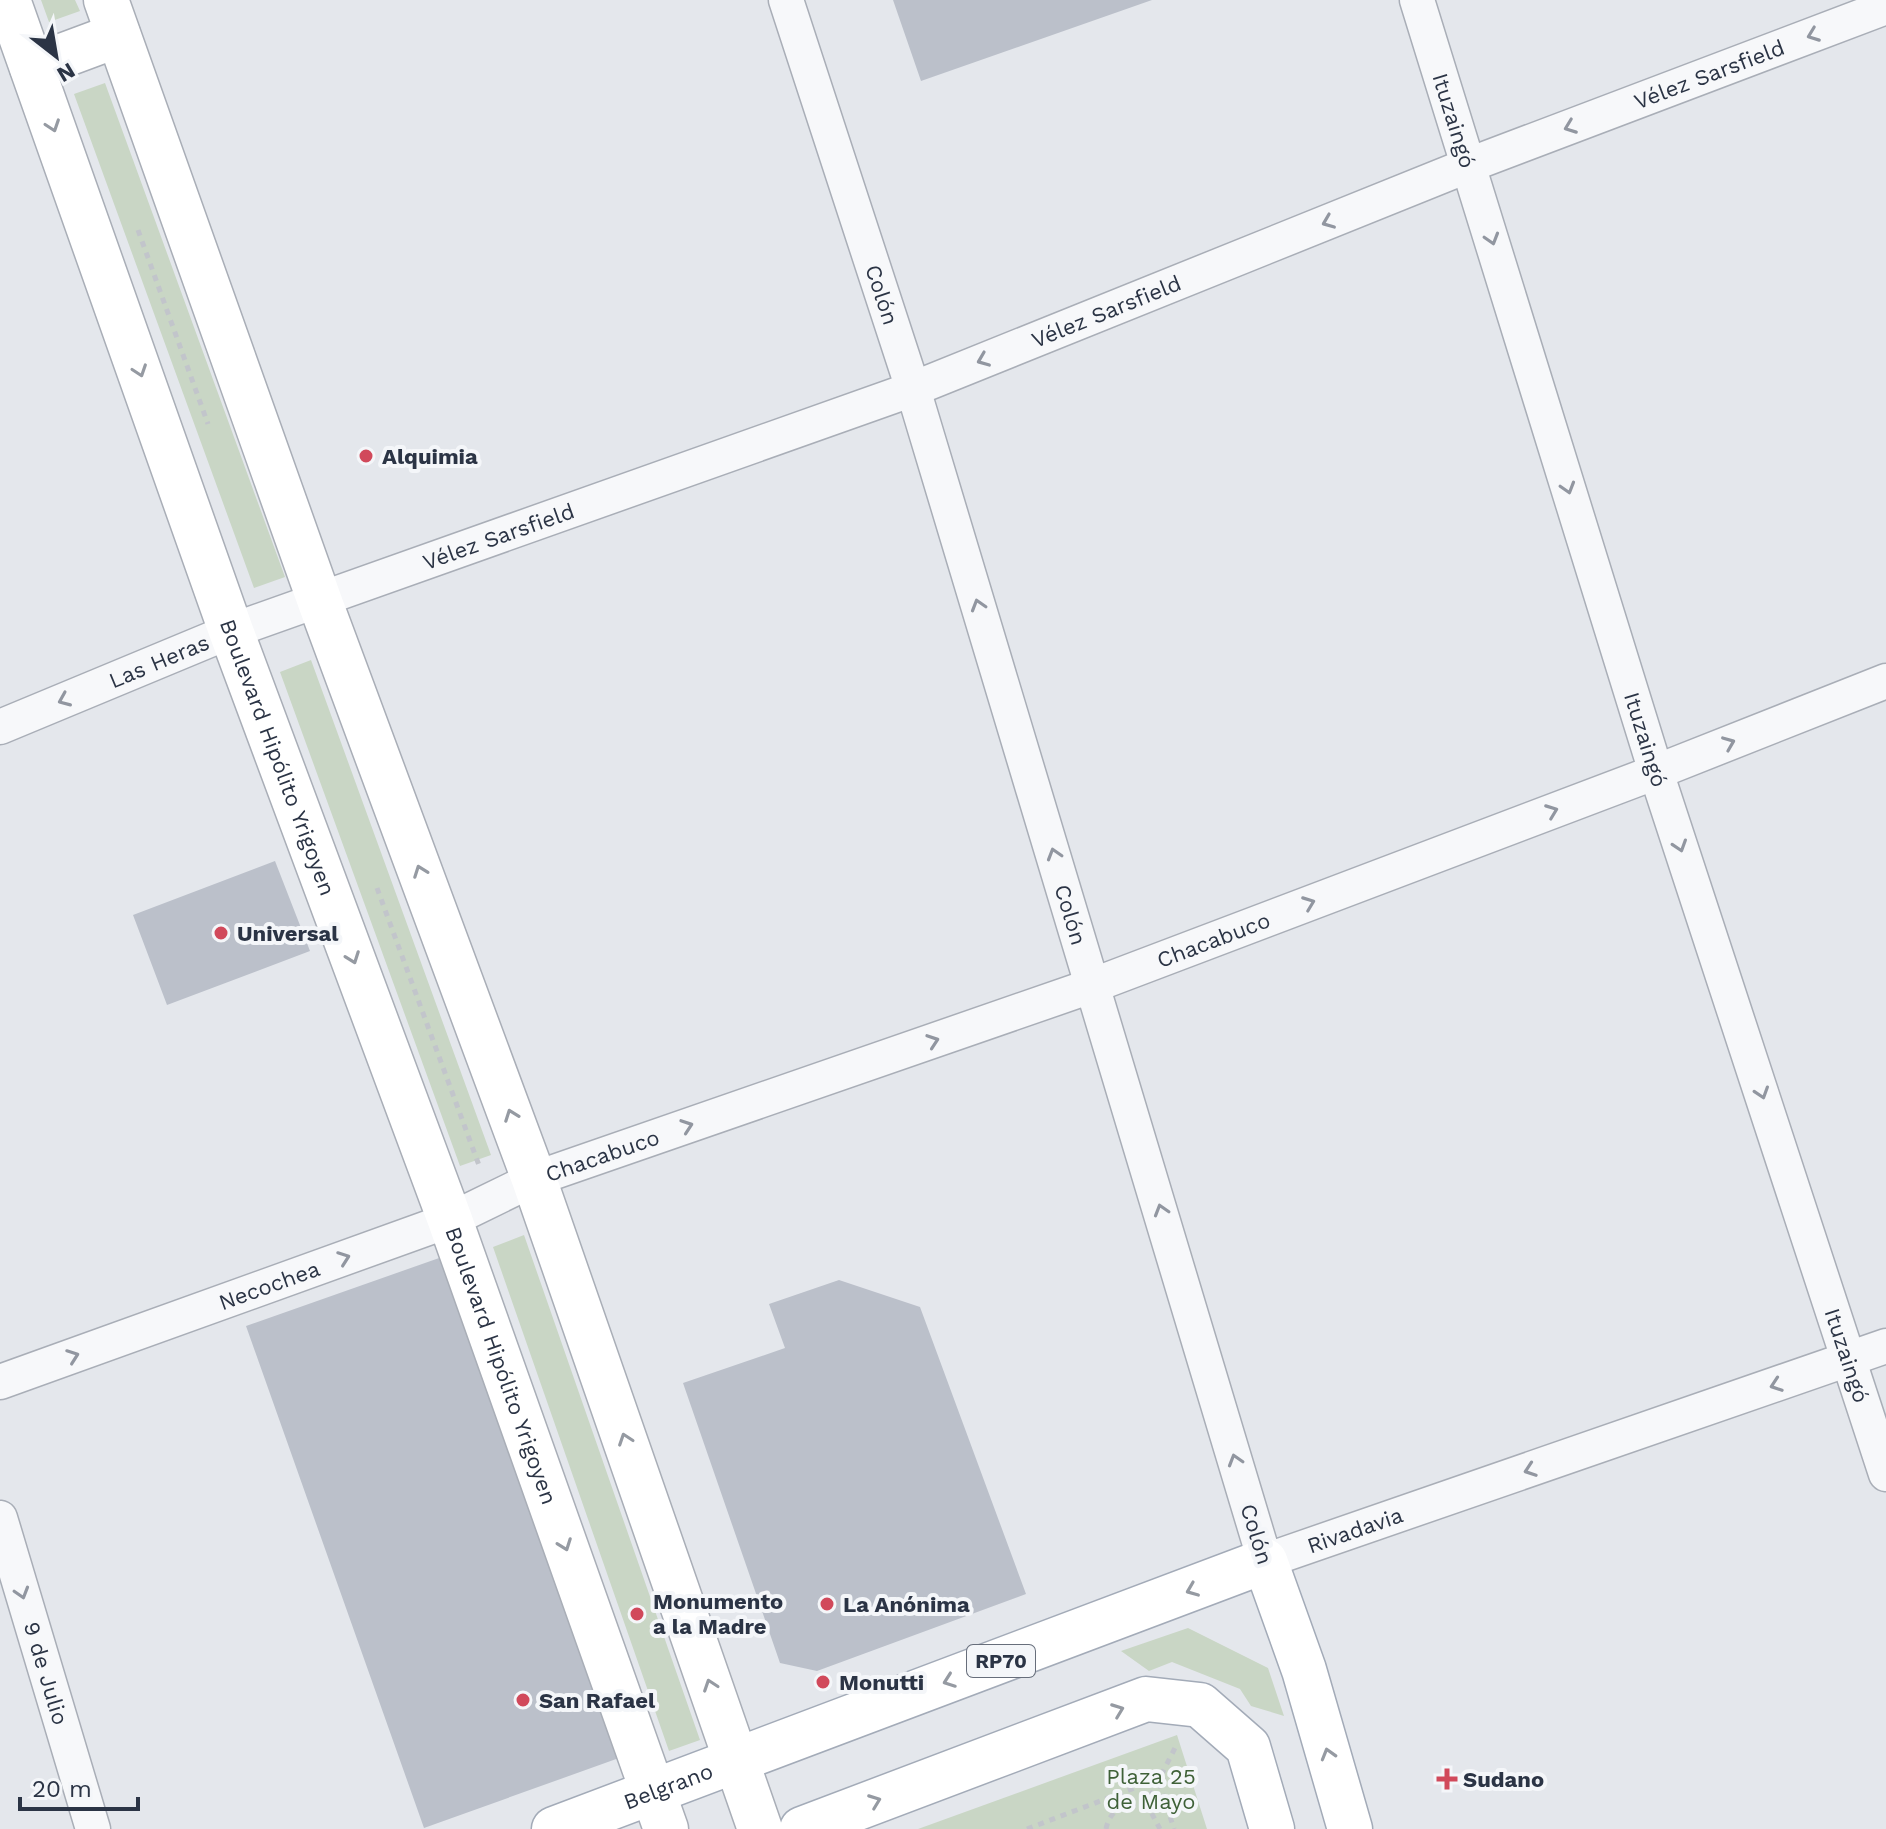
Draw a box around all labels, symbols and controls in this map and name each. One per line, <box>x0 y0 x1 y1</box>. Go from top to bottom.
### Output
north arrow <box>16 16 96 96</box>
one-way arrow <box>1807 25 1821 42</box>
street label: Vélez Sarsfield <box>1631 35 1788 114</box>
text: N <box>53 58 79 88</box>
street label: Ituzaingó <box>1427 70 1480 171</box>
one-way arrow <box>1564 117 1578 134</box>
one-way arrow <box>43 119 60 133</box>
one-way arrow <box>1322 212 1336 228</box>
one-way arrow <box>1483 232 1499 246</box>
street label: Colón <box>860 262 903 328</box>
street label: Vélez Sarsfield <box>1028 270 1185 353</box>
one-way arrow <box>977 351 991 367</box>
one-way arrow <box>130 364 146 378</box>
place label: Alquimia <box>382 444 478 469</box>
marker: Alquimia <box>357 447 375 465</box>
one-way arrow <box>1559 480 1575 494</box>
street label: Vélez Sarsfield <box>420 498 578 575</box>
one-way arrow <box>972 599 988 613</box>
street label: Boulevard Hipólito Yrigoyen <box>215 616 340 899</box>
street label: Las Heras <box>105 630 213 693</box>
street label: Ituzaingó <box>1619 689 1672 790</box>
one-way arrow <box>58 691 72 707</box>
one-way arrow <box>1721 736 1735 753</box>
one-way arrow <box>1544 804 1558 821</box>
one-way arrow <box>1671 838 1687 852</box>
one-way arrow <box>1047 848 1063 861</box>
one-way arrow <box>413 865 430 879</box>
street label: Colón <box>1050 882 1091 948</box>
one-way arrow <box>1301 897 1315 913</box>
street label: Chacabuco <box>1153 907 1274 973</box>
place label: Universal <box>237 921 339 946</box>
marker: Universal <box>212 924 230 942</box>
one-way arrow <box>343 950 360 964</box>
one-way arrow <box>925 1034 939 1050</box>
one-way arrow <box>1753 1086 1769 1099</box>
one-way arrow <box>504 1109 520 1123</box>
one-way arrow <box>680 1119 694 1136</box>
street label: Chacabuco <box>542 1125 663 1187</box>
one-way arrow <box>1154 1204 1170 1218</box>
street label: Boulevard Hipólito Yrigoyen <box>440 1223 562 1508</box>
one-way arrow <box>337 1251 351 1268</box>
street label: Necochea <box>215 1256 323 1315</box>
street label: Ituzaingó <box>1820 1305 1874 1406</box>
one-way arrow <box>66 1349 80 1365</box>
one-way arrow <box>1770 1376 1784 1392</box>
one-way arrow <box>618 1433 634 1447</box>
one-way arrow <box>1228 1453 1244 1467</box>
one-way arrow <box>1524 1460 1538 1476</box>
street label: Colón <box>1236 1501 1278 1567</box>
street label: Rivadavia <box>1304 1502 1406 1558</box>
one-way arrow <box>556 1537 572 1551</box>
one-way arrow <box>1186 1580 1200 1597</box>
one-way arrow <box>13 1586 29 1600</box>
place label: Monumento a la Madre <box>653 1589 783 1639</box>
place label: La Anónima <box>843 1592 970 1617</box>
marker: La Anónima <box>818 1595 836 1613</box>
marker: Monumento a la Madre <box>628 1605 646 1623</box>
street label: 9 de Julio <box>19 1619 73 1728</box>
road number: RP70 <box>967 1645 1035 1677</box>
place label: Monutti <box>839 1670 924 1695</box>
one-way arrow <box>943 1671 957 1687</box>
marker: Monutti <box>814 1673 832 1691</box>
one-way arrow <box>704 1679 720 1693</box>
place label: San Rafael <box>539 1688 656 1713</box>
marker: San Rafael <box>514 1691 532 1709</box>
one-way arrow <box>1110 1703 1124 1720</box>
one-way arrow <box>1321 1748 1337 1762</box>
street label: Belgrano <box>620 1758 716 1815</box>
scale bar <box>20 1761 138 1811</box>
park label: Plaza 25 de Mayo <box>1106 1764 1196 1814</box>
place label: Sudano <box>1463 1767 1544 1792</box>
marker: Sudano <box>1438 1770 1456 1788</box>
text: 20 m <box>32 1775 92 1803</box>
one-way arrow <box>867 1795 881 1811</box>

